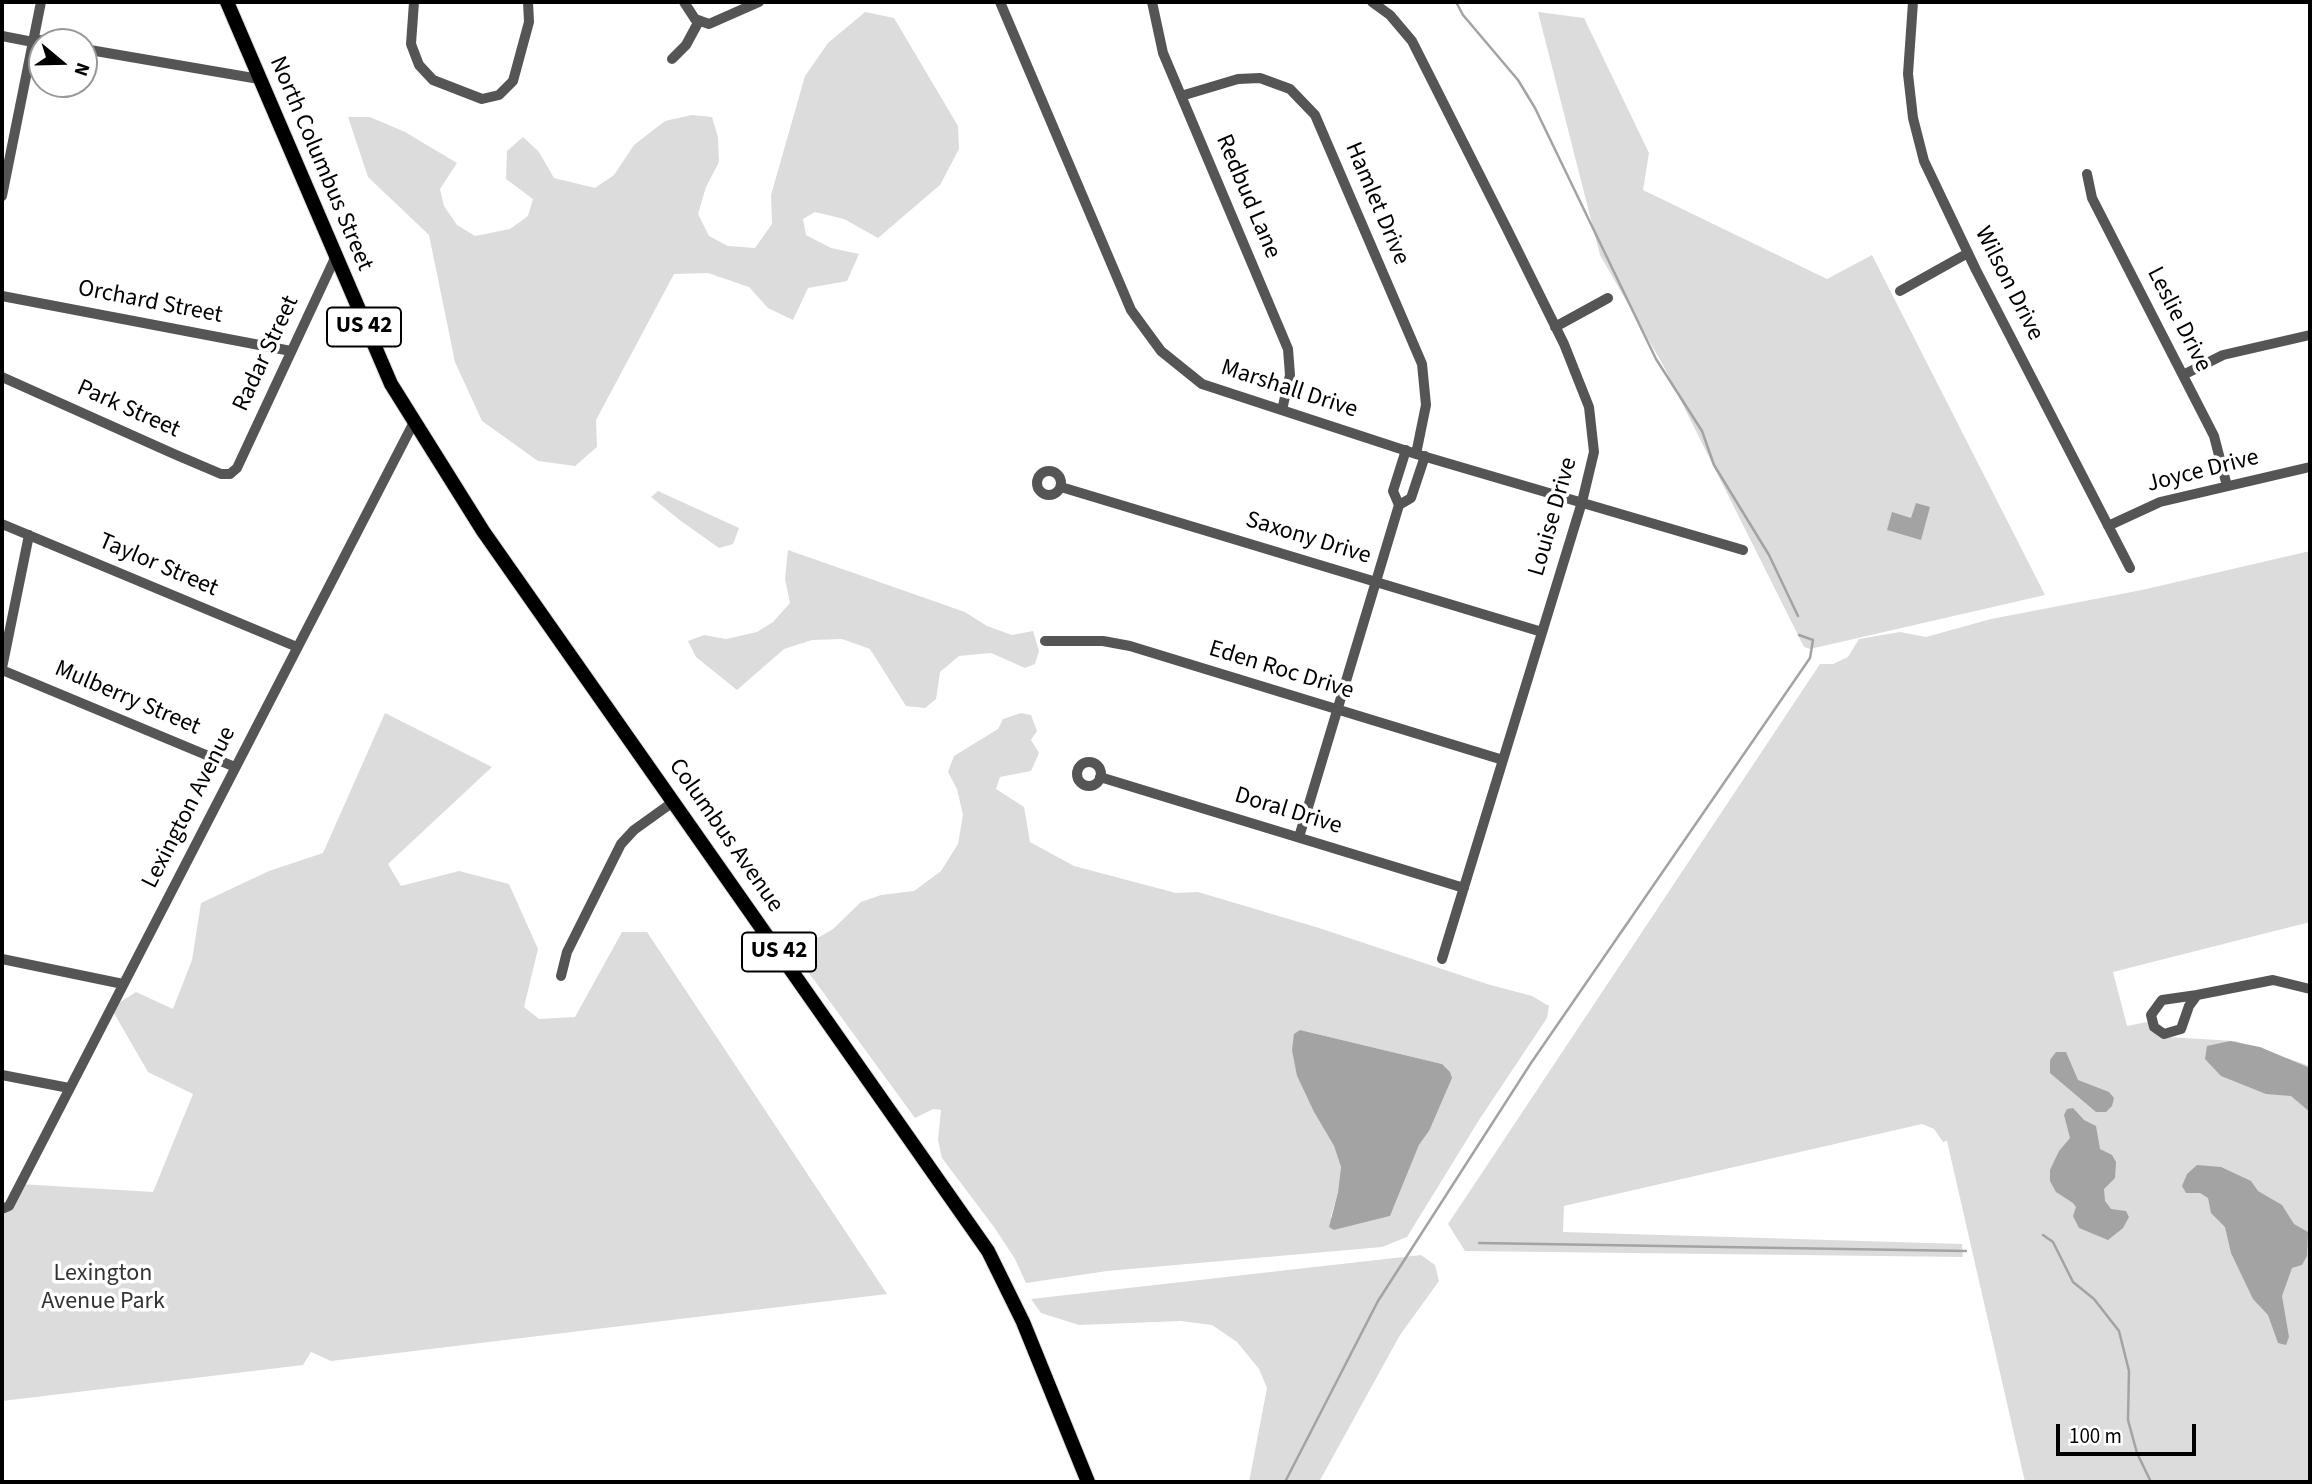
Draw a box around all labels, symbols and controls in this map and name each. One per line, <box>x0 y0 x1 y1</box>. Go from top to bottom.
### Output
north arrow <box>28 28 98 98</box>
street label: North Columbus Street <box>262 53 378 275</box>
text: N <box>67 59 96 80</box>
street label: Redbud Lane <box>1208 131 1286 263</box>
street label: Hamlet Drive <box>1337 138 1415 270</box>
street label: Wilson Drive <box>1967 222 2049 346</box>
street label: Leslie Drive <box>2139 263 2217 377</box>
street label: Orchard Street <box>75 275 225 331</box>
street label: Radar Street <box>228 292 306 416</box>
road number: US 42 <box>327 308 401 346</box>
street label: Marshall Drive <box>1217 354 1361 426</box>
street label: Park Street <box>72 375 184 445</box>
street label: Joyce Drive <box>2144 444 2262 500</box>
street label: Louise Drive <box>1523 454 1585 580</box>
street label: Saxony Drive <box>1242 506 1374 572</box>
street label: Taylor Street <box>94 528 222 604</box>
street label: Eden Roc Drive <box>1205 635 1357 707</box>
street label: Mulberry Street <box>50 655 204 743</box>
street label: Lexington Avenue <box>137 722 243 894</box>
street label: Columbus Avenue <box>661 754 789 918</box>
street label: Doral Drive <box>1231 782 1345 842</box>
road number: US 42 <box>742 932 816 972</box>
park label: Lexington Avenue Park <box>41 1261 165 1317</box>
scale bar <box>2060 1410 2200 1454</box>
text: 100 m <box>2069 1421 2122 1451</box>

